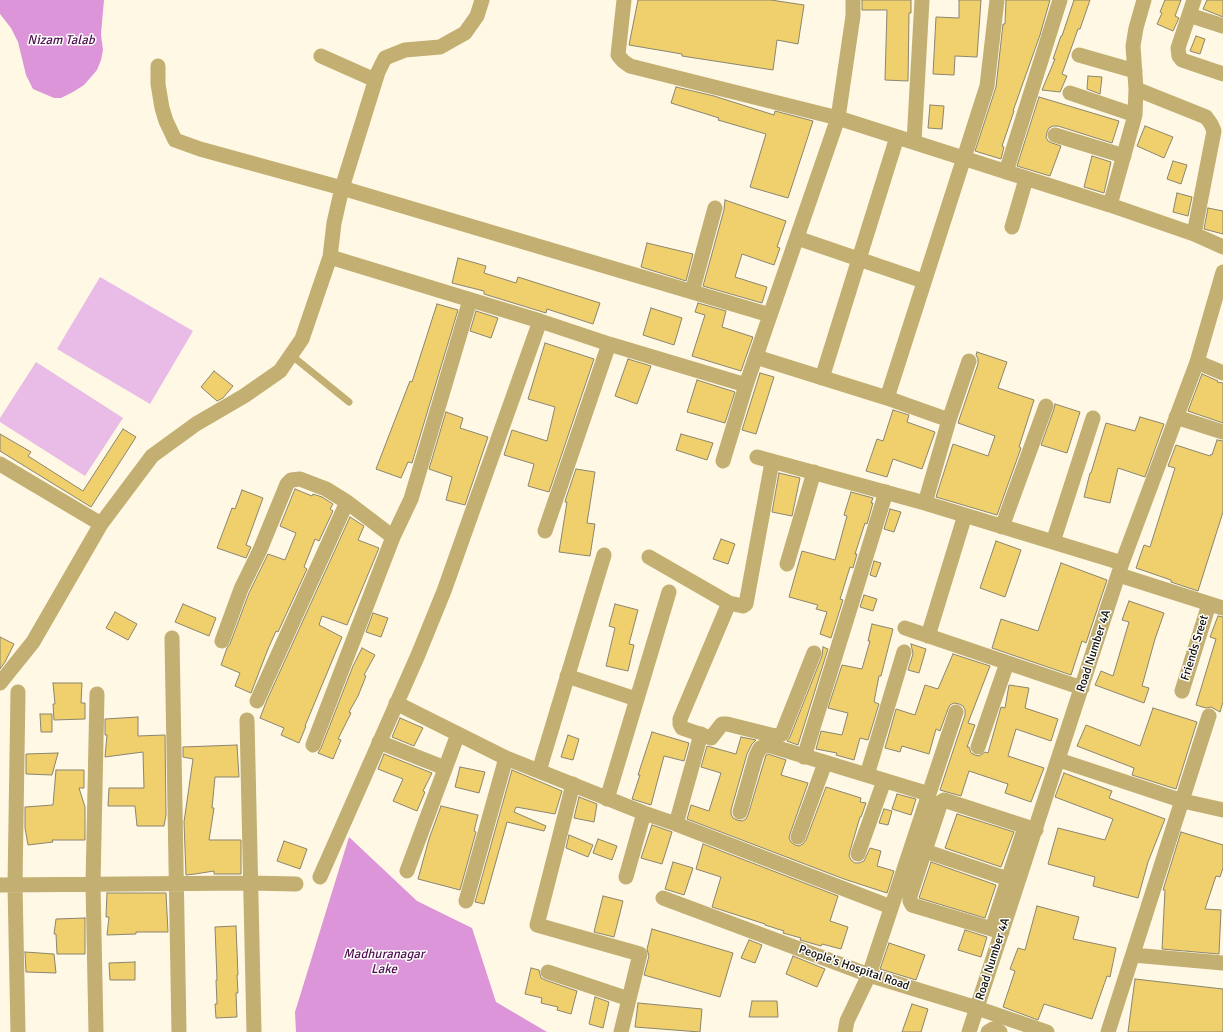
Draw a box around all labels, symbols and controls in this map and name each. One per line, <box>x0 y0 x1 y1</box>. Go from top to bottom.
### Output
water label: Nizam Talab <box>27 33 95 49</box>
street label: Road Number 4A <box>1074 608 1114 694</box>
street label: Friends Sreet <box>1178 614 1212 682</box>
street label: Road Number 4A <box>973 916 1013 1002</box>
street label: People's Hospital Road <box>797 942 911 994</box>
water label: Madhuranagar Lake <box>343 947 425 978</box>

